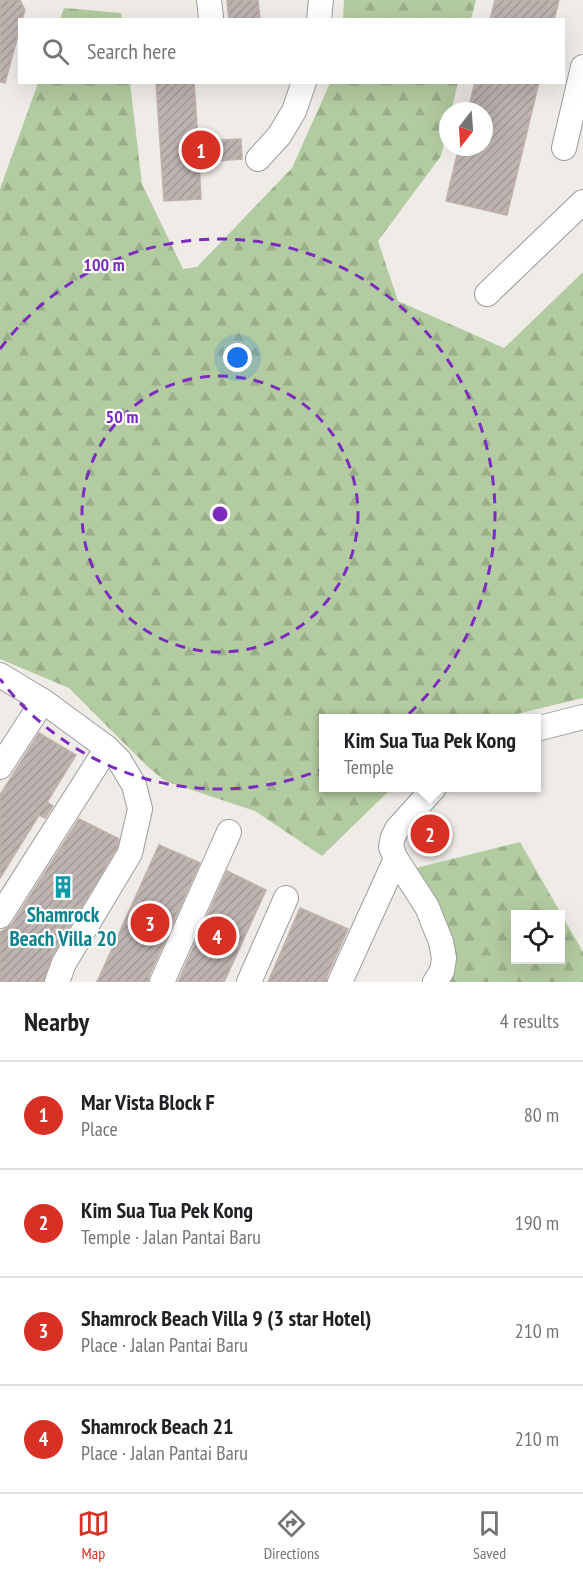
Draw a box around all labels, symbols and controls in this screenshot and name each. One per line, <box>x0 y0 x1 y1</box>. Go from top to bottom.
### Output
search box <box>18 18 565 84</box>
icon: search <box>39 35 72 68</box>
text: Search here <box>87 37 176 65</box>
north arrow <box>439 102 493 156</box>
pin: 1 <box>182 128 220 172</box>
text: 100 m <box>83 253 125 276</box>
your location <box>223 343 252 372</box>
text: 50 m <box>106 405 138 428</box>
centre of rings <box>210 504 230 524</box>
popup <box>319 714 541 792</box>
text: Kim Sua Tua Pek Kong <box>344 726 516 754</box>
text: Temple <box>344 754 394 780</box>
pin: 2 <box>410 812 450 856</box>
building icon: Shamrock Beach Villa 20 <box>50 874 76 900</box>
pin: 3 <box>130 900 170 946</box>
place label: Shamrock Beach Villa 20 <box>9 901 117 952</box>
map controls <box>511 910 565 964</box>
button: locate <box>511 910 565 964</box>
pin: 4 <box>198 914 236 958</box>
text: Nearby <box>24 1005 89 1038</box>
text: 4 results <box>500 1008 559 1034</box>
text: Mar Vista Block F <box>81 1088 215 1116</box>
text: 1 <box>39 1102 48 1128</box>
text: 80 m <box>524 1102 559 1128</box>
text: Place <box>81 1116 118 1142</box>
text: Kim Sua Tua Pek Kong <box>81 1196 253 1224</box>
text: 2 <box>39 1210 48 1236</box>
text: 190 m <box>515 1210 559 1236</box>
text: Temple · Jalan Pantai Baru <box>81 1224 261 1250</box>
text: Shamrock Beach Villa 9 (3 star Hotel) <box>81 1304 371 1332</box>
text: 3 <box>39 1318 48 1344</box>
text: 210 m <box>515 1318 559 1344</box>
text: Place · Jalan Pantai Baru <box>81 1332 248 1358</box>
text: Shamrock Beach 21 <box>81 1412 234 1440</box>
text: 4 <box>39 1426 48 1452</box>
text: 210 m <box>515 1426 559 1452</box>
text: Place · Jalan Pantai Baru <box>81 1440 248 1466</box>
tab: Map <box>77 1507 110 1563</box>
tab: Directions <box>264 1507 319 1563</box>
tab: Saved <box>473 1507 506 1563</box>

